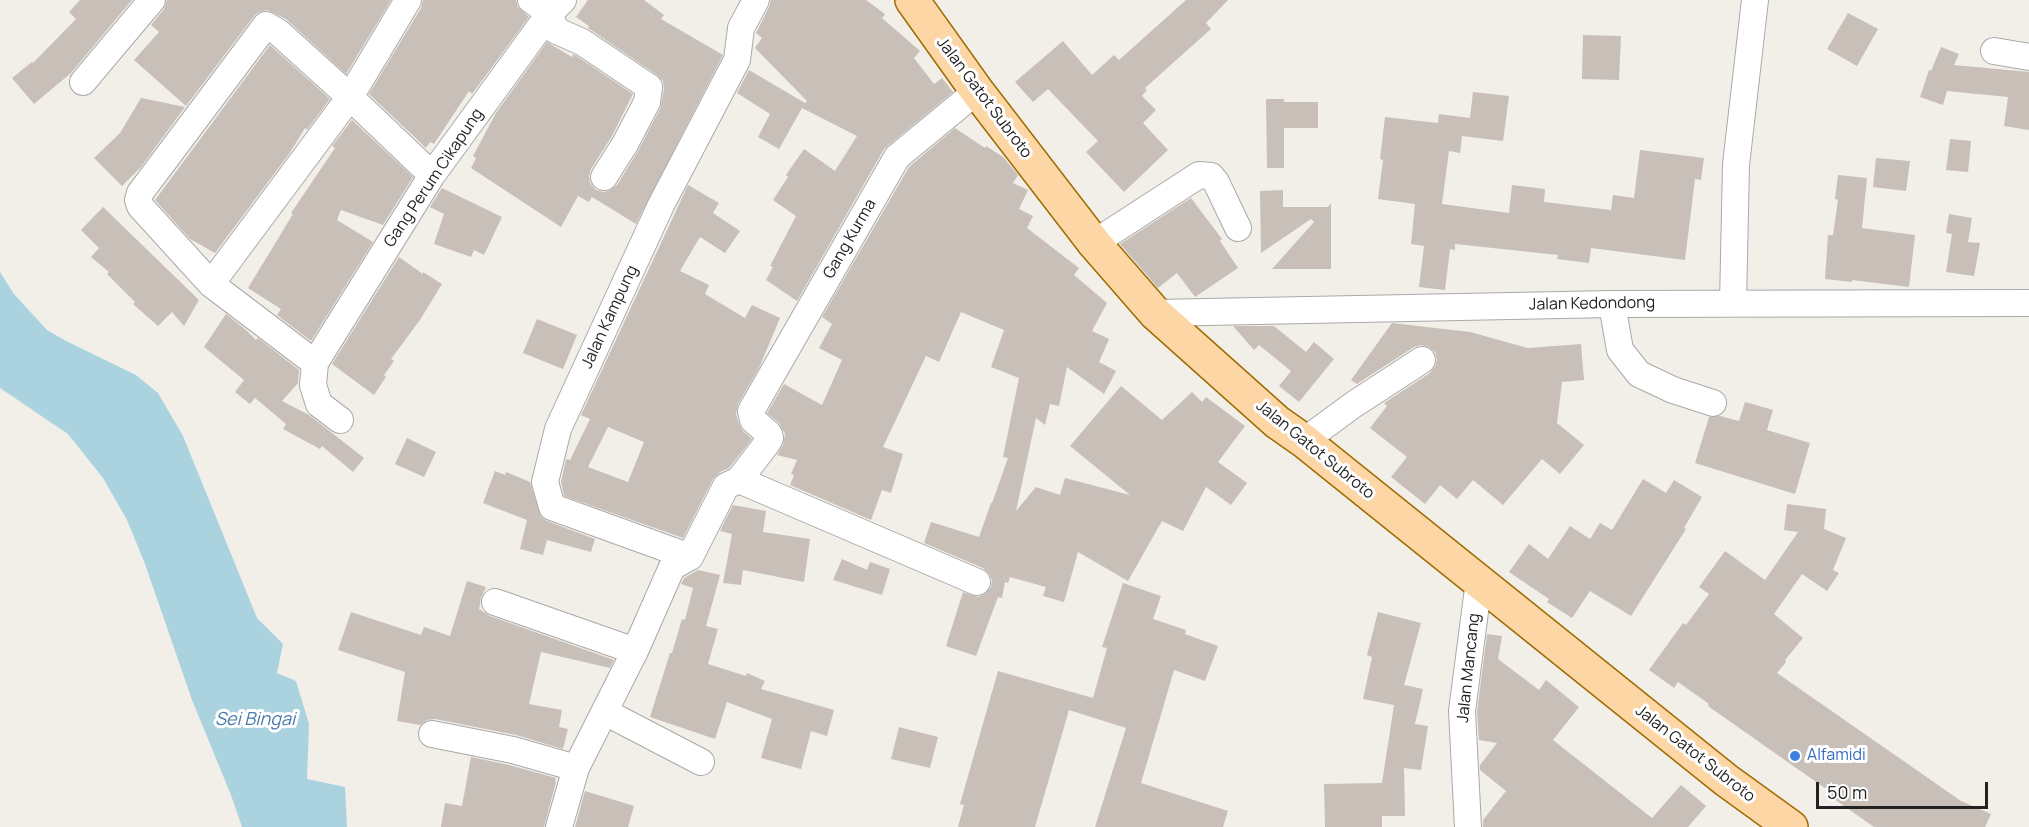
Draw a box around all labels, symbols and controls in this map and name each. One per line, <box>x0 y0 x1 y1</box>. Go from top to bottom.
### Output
street label: Jalan Gatot Subroto <box>932 34 1036 162</box>
street label: Gang Perum Cikapung <box>380 105 488 251</box>
street label: Gang Kurma <box>819 196 881 282</box>
street label: Jalan Kampung <box>578 262 642 372</box>
street label: Jalan Kedondong <box>1529 293 1655 315</box>
street label: Jalan Gatot Subroto <box>1252 396 1378 504</box>
street label: Jalan Mancang <box>1454 612 1484 724</box>
street label: Jalan Gatot Subroto <box>1631 701 1759 807</box>
water label: Sei Bingai <box>215 709 295 731</box>
place label: Alfamidi <box>1807 746 1866 766</box>
marker: Alfamidi <box>1788 749 1802 763</box>
scale bar <box>1819 770 1992 808</box>
text: 50 m <box>1827 780 1867 804</box>

